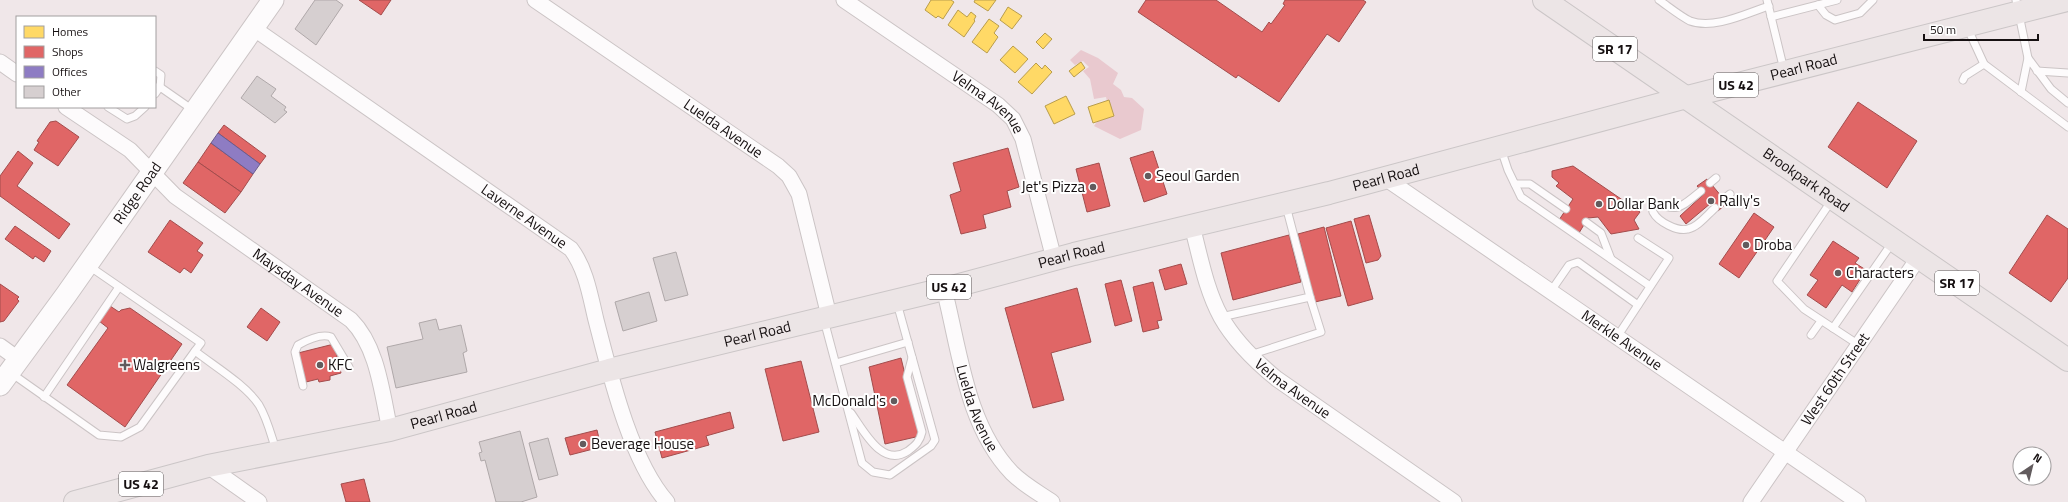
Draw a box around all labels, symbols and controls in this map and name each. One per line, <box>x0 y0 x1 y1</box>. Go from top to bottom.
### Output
legend <box>16 16 156 108</box>
scale bar <box>1924 16 2038 42</box>
text: 50 m <box>1930 20 1956 39</box>
text: Homes <box>52 22 88 41</box>
road number: SR 17 <box>1593 37 1637 61</box>
text: Shops <box>52 42 84 61</box>
street label: Pearl Road <box>1768 47 1840 86</box>
text: Offices <box>52 62 88 81</box>
street label: Velma Avenue <box>947 65 1030 137</box>
road number: US 42 <box>1714 73 1758 97</box>
text: Other <box>52 82 81 101</box>
street label: Luelda Avenue <box>679 93 768 164</box>
street label: Brookpark Road <box>1758 142 1854 218</box>
street label: Ridge Road <box>107 157 167 229</box>
street label: Pearl Road <box>1350 157 1422 197</box>
place label: Seoul Garden <box>1156 164 1240 187</box>
marker: Seoul Garden <box>1143 171 1153 181</box>
place label: Jet's Pizza <box>1021 175 1085 198</box>
street label: Laverne Avenue <box>476 178 572 254</box>
marker: Jet's Pizza <box>1088 182 1098 192</box>
place label: Rally's <box>1719 189 1760 212</box>
place label: Dollar Bank <box>1607 192 1680 215</box>
marker: Rally's <box>1706 196 1716 206</box>
marker: Dollar Bank <box>1594 199 1604 209</box>
place label: Droba <box>1754 233 1793 256</box>
street label: Pearl Road <box>1035 235 1107 274</box>
marker: Droba <box>1741 240 1751 250</box>
street label: Maysday Avenue <box>248 242 349 323</box>
place label: Characters <box>1846 261 1914 284</box>
marker: Characters <box>1833 268 1843 278</box>
road number: SR 17 <box>1935 271 1979 295</box>
road number: US 42 <box>927 275 971 299</box>
street label: Merkle Avenue <box>1577 304 1667 376</box>
street label: Pearl Road <box>721 314 793 353</box>
street label: West 60th Street <box>1795 327 1875 430</box>
place label: Walgreens <box>133 353 200 376</box>
place label: KFC <box>328 353 352 376</box>
street label: Velma Avenue <box>1249 353 1336 424</box>
marker: Walgreens <box>120 360 130 370</box>
marker: KFC <box>315 360 325 370</box>
street label: Luelda Avenue <box>951 362 1004 456</box>
place label: McDonald's <box>812 389 886 412</box>
street label: Pearl Road <box>408 395 480 435</box>
marker: McDonald's <box>889 396 899 406</box>
place label: Beverage House <box>591 432 694 455</box>
marker: Beverage House <box>578 439 588 449</box>
north arrow <box>2012 446 2052 486</box>
text: N <box>2030 449 2045 467</box>
road number: US 42 <box>119 472 163 496</box>

